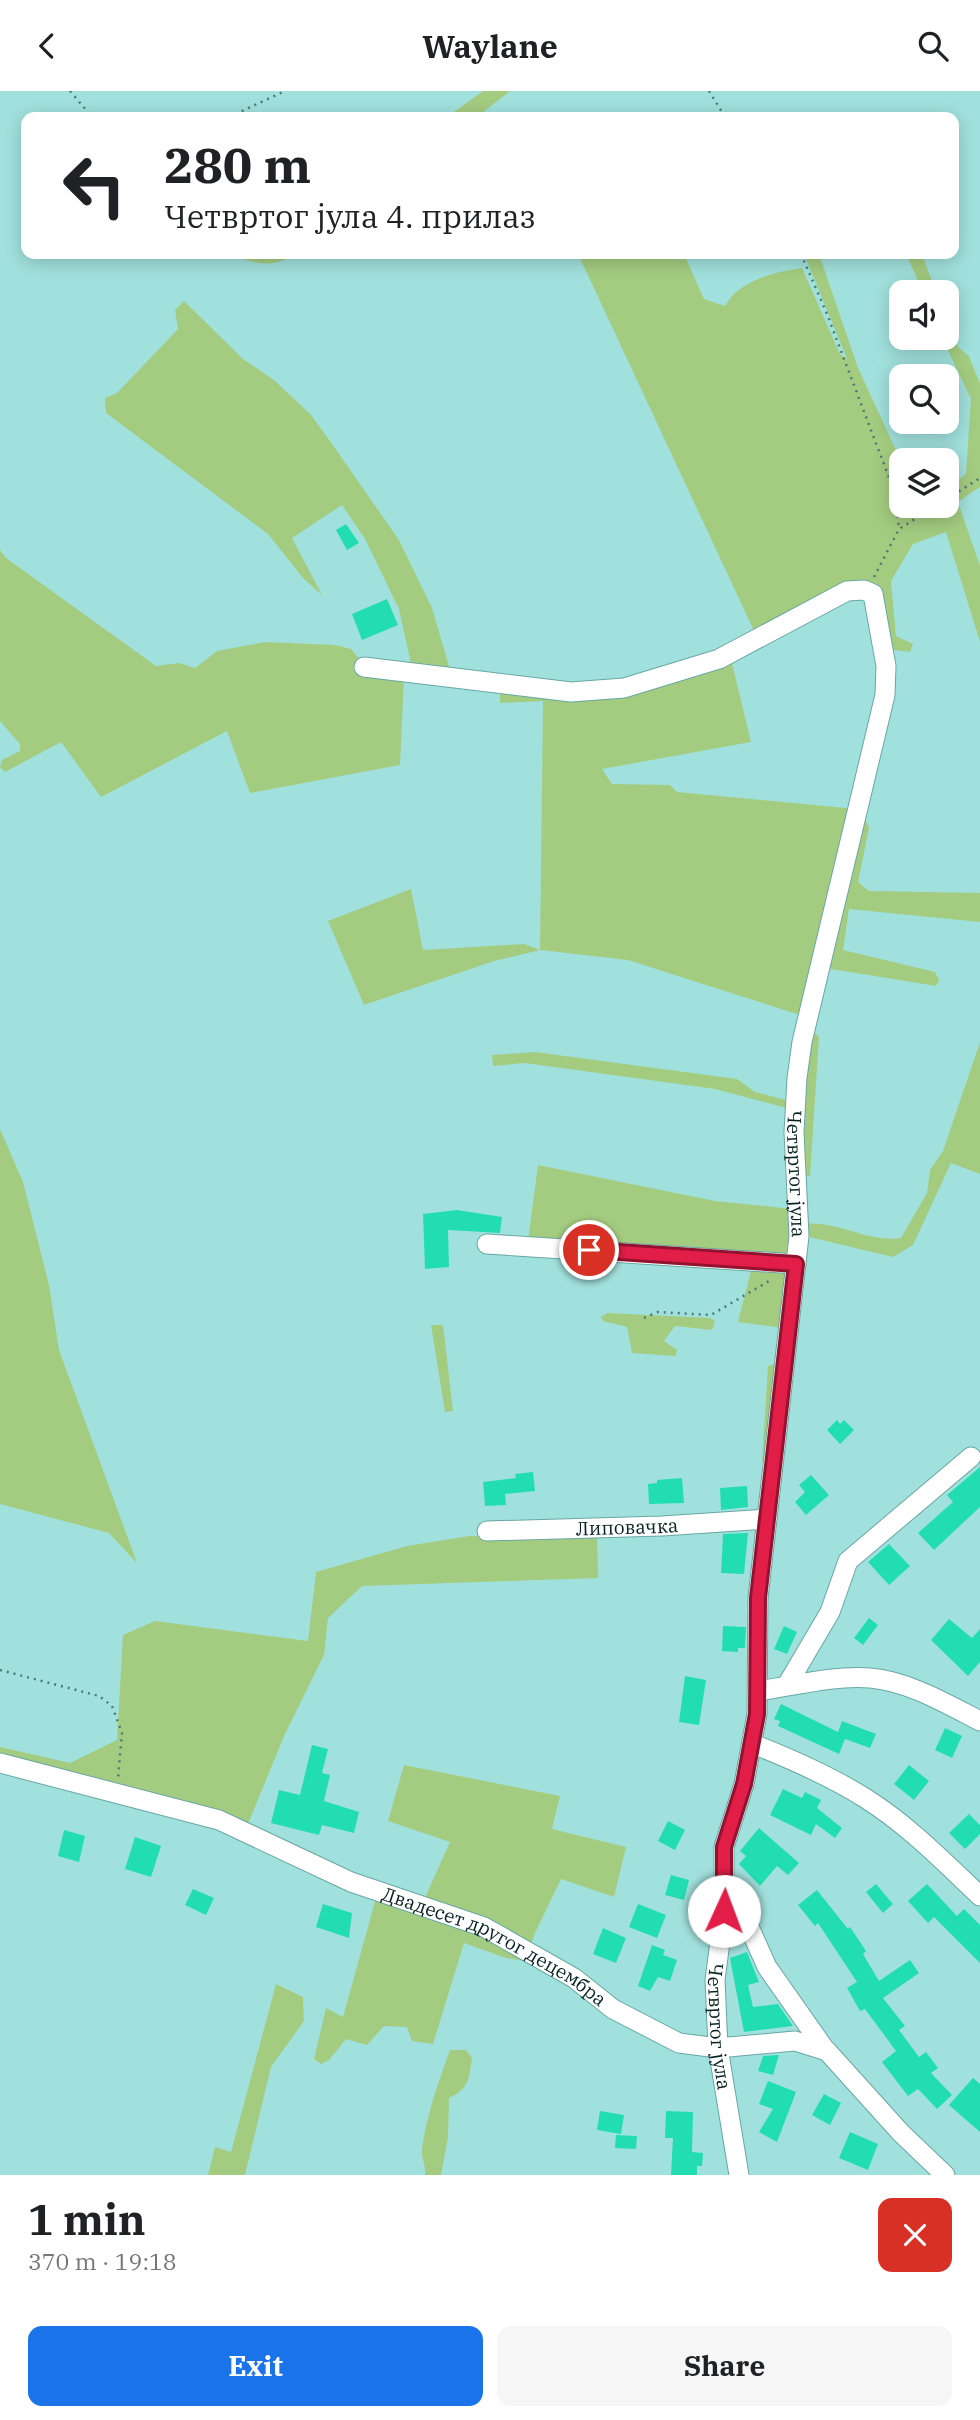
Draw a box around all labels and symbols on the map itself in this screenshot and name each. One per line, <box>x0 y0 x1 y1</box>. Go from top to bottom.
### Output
street label: Четвртог јула <box>782 1109 811 1238</box>
pin <box>559 1220 619 1280</box>
street label: Липовачка <box>575 1513 679 1540</box>
position arrow <box>687 1874 761 1948</box>
street label: Двадесет другог децембра <box>379 1881 611 2011</box>
street label: Четвртог јула <box>703 1961 737 2092</box>

